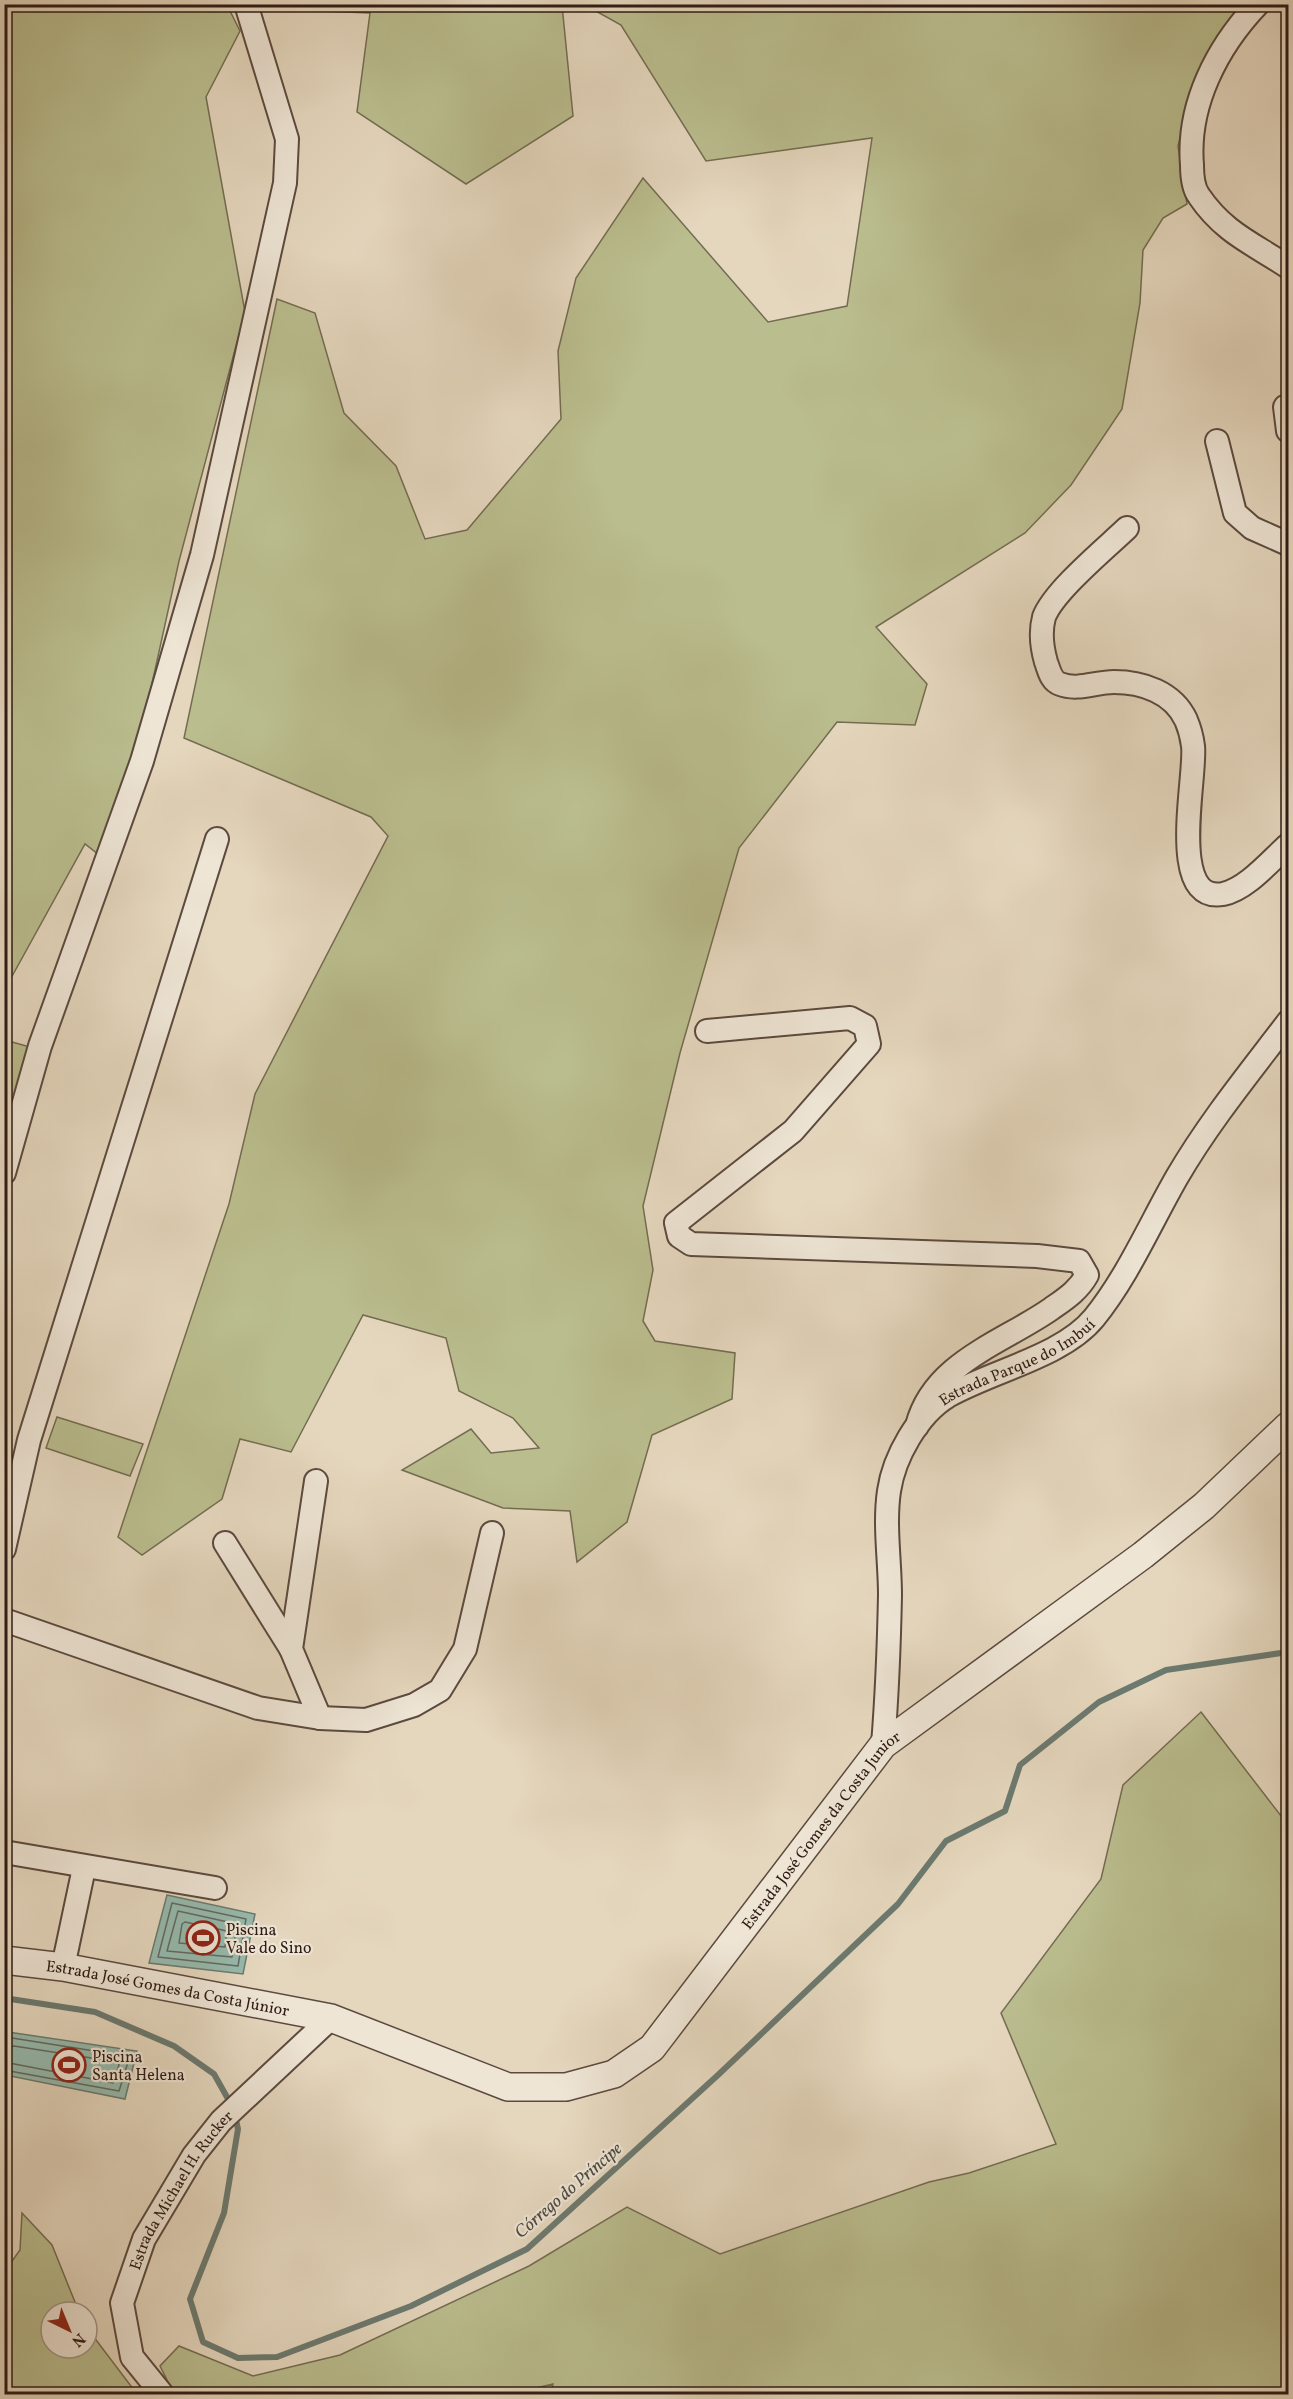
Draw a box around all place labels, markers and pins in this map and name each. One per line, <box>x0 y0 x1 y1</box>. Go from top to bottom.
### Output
sports icon: Piscina Vale do Sino <box>185 1920 221 1956</box>
place label: Piscina Vale do Sino <box>226 1920 312 1960</box>
sports icon: Piscina Santa Helena <box>51 2047 87 2083</box>
place label: Piscina Santa Helena <box>92 2047 185 2087</box>

